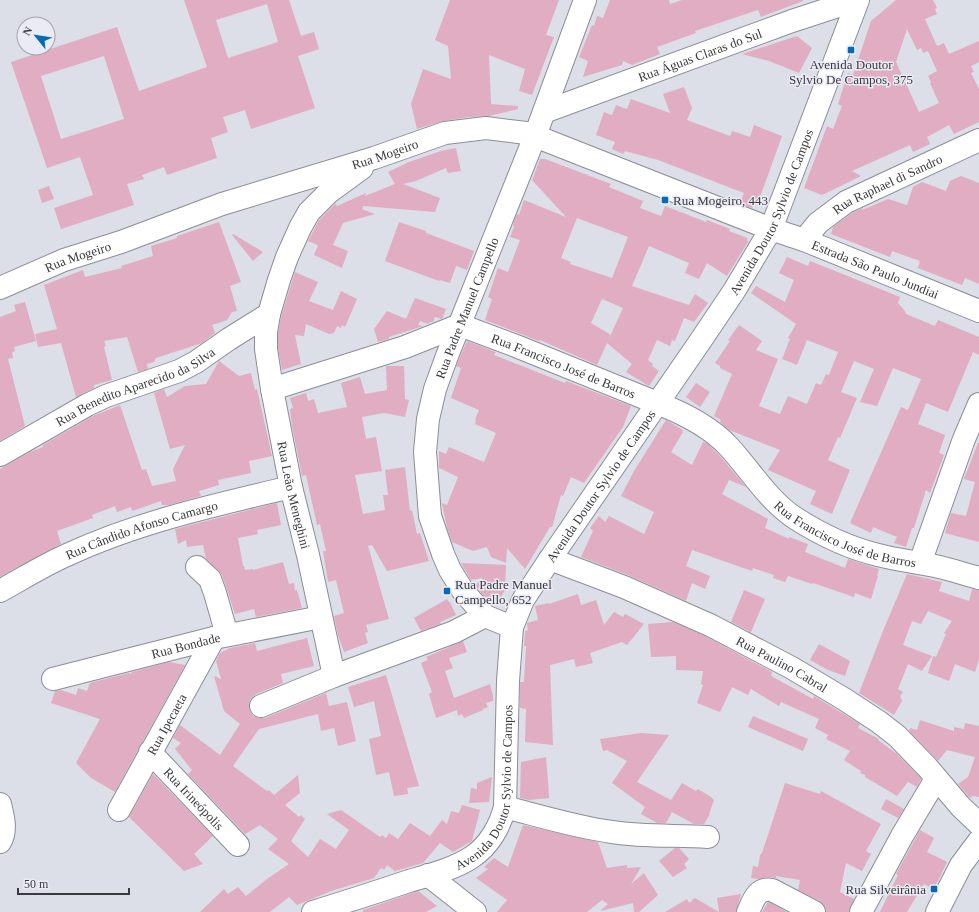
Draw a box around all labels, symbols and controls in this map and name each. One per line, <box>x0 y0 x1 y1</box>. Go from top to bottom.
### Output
north arrow <box>16 16 56 56</box>
text: N <box>20 25 35 37</box>
street label: Rua Águas Claras do Sul <box>636 26 764 85</box>
marker: Avenida Doutor Sylvio De Campos, 375 <box>846 45 856 55</box>
place label: Avenida Doutor Sylvio De Campos, 375 <box>789 57 913 87</box>
street label: Avenida Doutor Sylvio de Campos <box>726 127 816 298</box>
street label: Rua Mogeiro <box>350 136 420 172</box>
street label: Rua Raphael di Sandro <box>830 151 945 218</box>
place label: Rua Mogeiro, 443 <box>673 193 768 208</box>
marker: Rua Mogeiro, 443 <box>660 195 670 205</box>
street label: Rua Padre Manuel Campello <box>432 235 502 381</box>
street label: Estrada São Paulo Jundiai <box>810 237 941 302</box>
street label: Rua Mogeiro <box>43 239 113 275</box>
street label: Rua Francisco José de Barros <box>489 330 638 402</box>
street label: Rua Benedito Aparecido da Silva <box>53 344 218 429</box>
street label: Avenida Doutor Sylvio de Campos <box>543 407 659 565</box>
street label: Rua Leão Meneghini <box>274 440 313 551</box>
street label: Rua Cândido Afonso Camargo <box>63 498 219 563</box>
street label: Rua Francisco José de Barros <box>771 498 917 570</box>
place label: Rua Padre Manuel Campello, 652 <box>455 577 552 607</box>
marker: Rua Padre Manuel Campello, 652 <box>442 586 452 596</box>
street label: Rua Bondade <box>150 630 222 662</box>
street label: Rua Paulino Cabral <box>734 633 830 696</box>
street label: Rua Ipecaeta <box>144 691 190 758</box>
street label: Avenida Doutor Sylvio de Campos <box>453 705 515 873</box>
street label: Rua Irineópolis <box>160 764 227 833</box>
scale bar <box>18 870 129 896</box>
text: 50 m <box>24 877 49 891</box>
place label: Rua Silveirânia <box>845 882 926 897</box>
marker: Rua Silveirânia <box>929 884 939 894</box>

